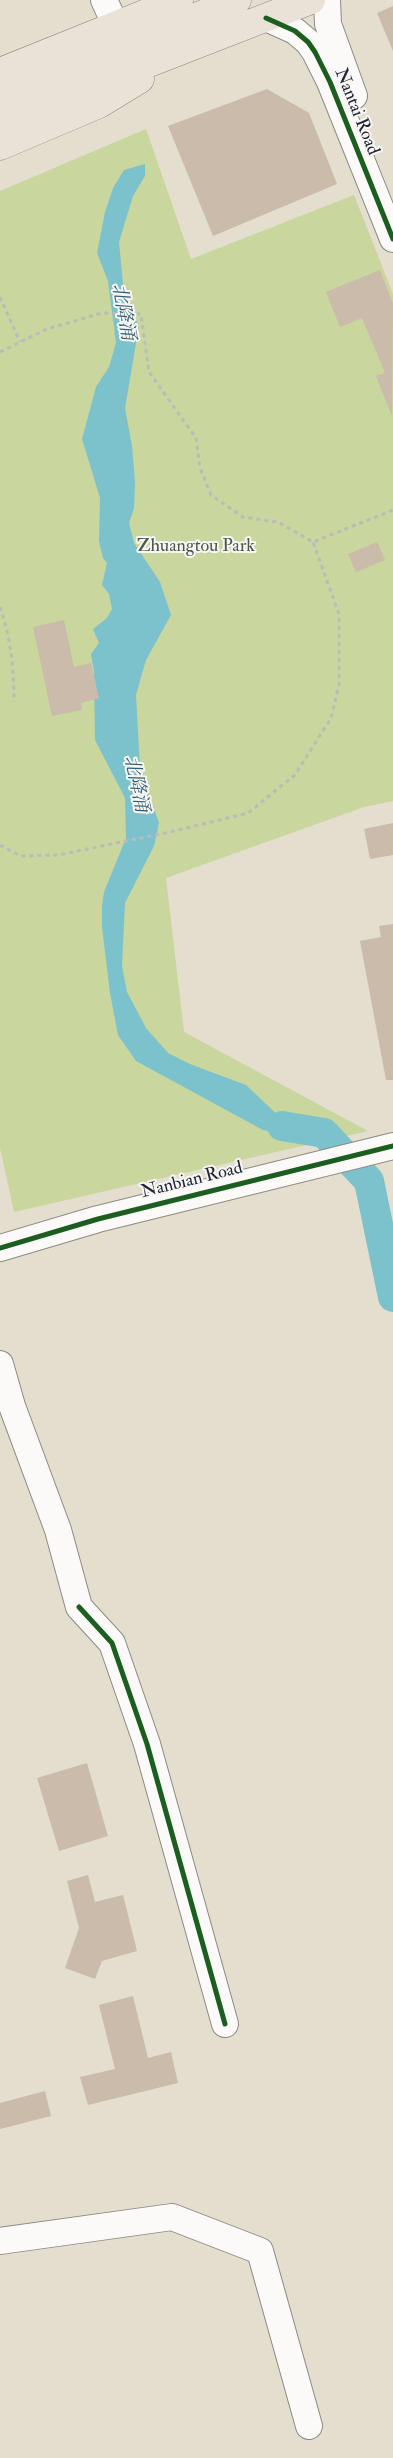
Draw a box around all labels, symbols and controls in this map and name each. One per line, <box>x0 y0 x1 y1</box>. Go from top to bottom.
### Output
street label: Nantai Road <box>329 65 383 159</box>
water label: 北降涌 <box>106 282 138 342</box>
park label: Zhuangtou Park <box>137 536 255 558</box>
water label: 北降涌 <box>118 754 152 814</box>
street label: Nanbian Road <box>139 1158 245 1204</box>

